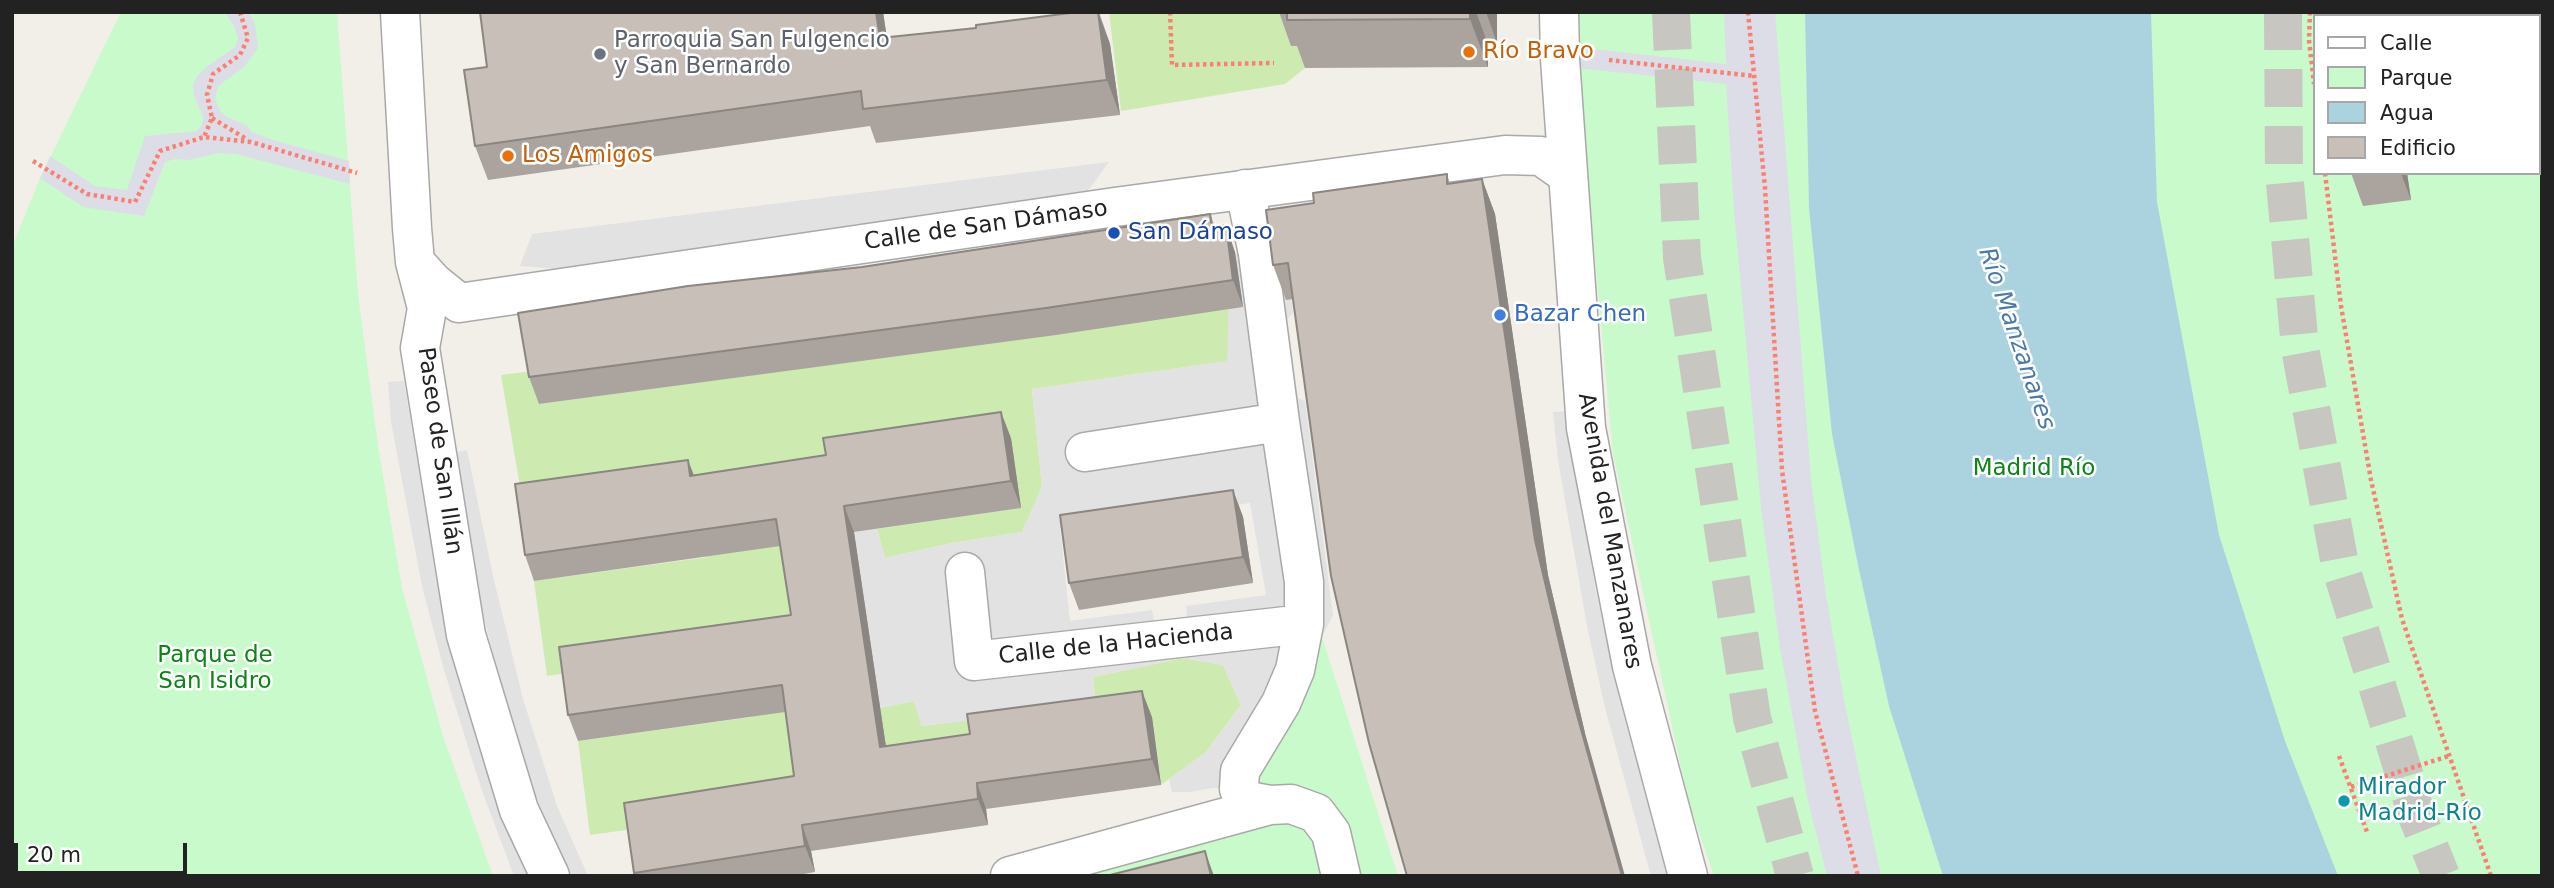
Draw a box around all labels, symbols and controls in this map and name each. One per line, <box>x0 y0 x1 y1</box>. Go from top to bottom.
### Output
legend <box>2312 14 2540 175</box>
place label: Parroquia San Fulgencio y San Bernardo <box>614 27 890 81</box>
text: Calle <box>2380 31 2432 55</box>
place label: Río Bravo <box>1483 38 1594 66</box>
marker: Río Bravo <box>1461 44 1477 60</box>
marker: Parroquia San Fulgencio y San Bernardo <box>592 46 608 62</box>
text: Parque <box>2380 66 2452 90</box>
text: Agua <box>2380 101 2434 125</box>
text: Edificio <box>2380 136 2456 160</box>
place label: Los Amigos <box>522 142 653 170</box>
marker: Los Amigos <box>500 148 516 164</box>
street label: Calle de San Dámaso <box>863 195 1109 257</box>
place label: San Dámaso <box>1128 219 1273 247</box>
marker: San Dámaso <box>1106 225 1122 241</box>
water label: Río Manzanares <box>1971 244 2061 434</box>
place label: Bazar Chen <box>1514 301 1646 329</box>
marker: Bazar Chen <box>1492 307 1508 323</box>
street label: Paseo de San Illán <box>411 345 467 557</box>
street label: Avenida del Manzanares <box>1571 391 1647 671</box>
park label: Madrid Río <box>1973 455 2095 483</box>
street label: Calle de la Hacienda <box>997 619 1235 671</box>
park label: Parque de San Isidro <box>157 642 273 696</box>
place label: Mirador Madrid-Río <box>2358 774 2482 828</box>
marker: Mirador Madrid-Río <box>2336 793 2352 809</box>
scale bar <box>18 828 191 872</box>
text: 20 m <box>27 843 81 867</box>

